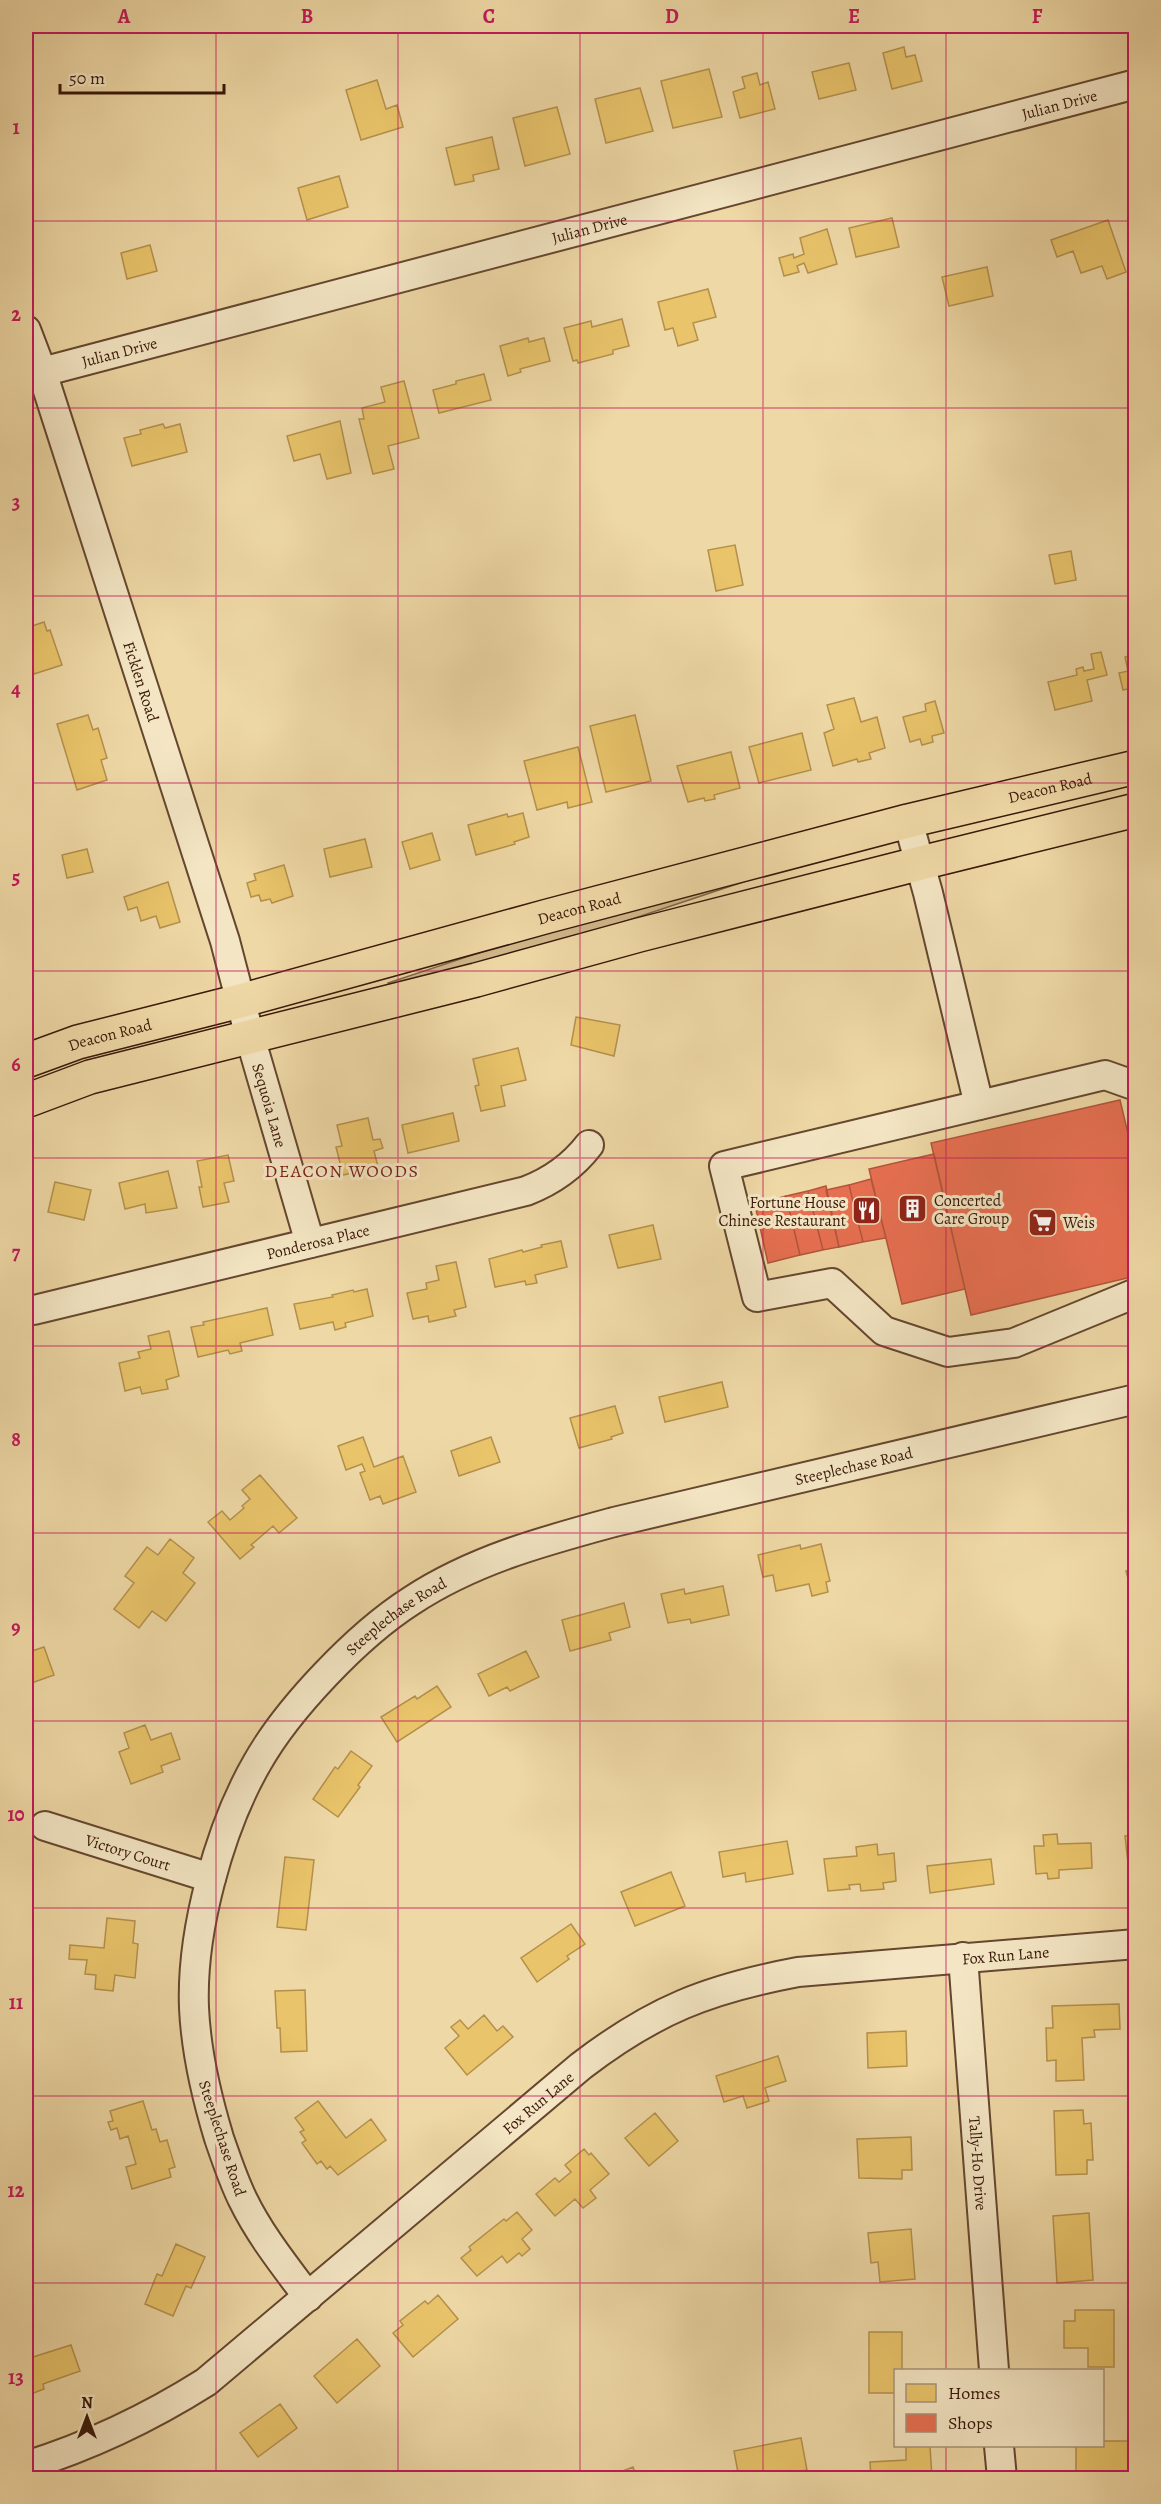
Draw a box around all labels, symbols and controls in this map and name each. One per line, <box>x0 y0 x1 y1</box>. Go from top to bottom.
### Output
text: A <box>117 3 131 30</box>
text: B <box>301 3 313 30</box>
text: C <box>483 3 495 30</box>
text: D <box>665 3 679 30</box>
text: E <box>848 3 860 30</box>
text: F <box>1032 3 1043 30</box>
scale bar <box>60 57 224 95</box>
text: 50 m <box>69 66 105 90</box>
street label: Julian Drive <box>1019 85 1100 126</box>
text: 1 <box>12 114 20 141</box>
street label: Julian Drive <box>549 208 630 249</box>
text: 2 <box>11 301 21 328</box>
street label: Julian Drive <box>79 332 160 373</box>
text: 3 <box>12 489 20 516</box>
street label: Ficklen Road <box>117 639 164 725</box>
text: 4 <box>11 676 21 703</box>
street label: Deacon Road <box>1006 768 1095 809</box>
text: 5 <box>12 864 20 891</box>
street label: Deacon Road <box>535 887 624 930</box>
street label: Deacon Road <box>65 1014 155 1057</box>
text: 6 <box>11 1051 21 1078</box>
street label: Sequoia Lane <box>246 1061 292 1150</box>
district label: DEACON WOODS <box>265 1159 419 1183</box>
place label: Concerted Care Group <box>934 1190 1009 1230</box>
place label: Fortune House Chinese Restaurant <box>718 1192 846 1232</box>
building icon: Concerted Care Group <box>897 1193 929 1225</box>
restaurant icon: Fortune House Chinese Restaurant <box>851 1195 883 1227</box>
supermarket icon: Weis <box>1026 1206 1058 1238</box>
place label: Weis <box>1062 1212 1095 1234</box>
street label: Ponderosa Place <box>264 1219 372 1265</box>
text: 7 <box>12 1239 21 1266</box>
text: 8 <box>11 1426 21 1453</box>
street label: Steeplechase Road <box>793 1442 915 1491</box>
street label: Steeplechase Road <box>341 1572 451 1661</box>
text: 9 <box>11 1614 21 1641</box>
text: 10 <box>7 1801 25 1828</box>
street label: Victory Court <box>81 1829 173 1877</box>
street label: Fox Run Lane <box>961 1941 1050 1970</box>
text: 11 <box>9 1989 23 2016</box>
street label: Fox Run Lane <box>498 2067 579 2140</box>
street label: Steeplechase Road <box>193 2078 251 2199</box>
street label: Tally-Ho Drive <box>963 2116 992 2211</box>
text: 12 <box>8 2177 25 2204</box>
text: 13 <box>8 2364 24 2391</box>
legend <box>894 2369 1104 2447</box>
text: Homes <box>948 2381 1000 2405</box>
north arrow <box>57 2387 117 2447</box>
text: N <box>81 2392 93 2414</box>
text: Shops <box>948 2411 993 2435</box>

